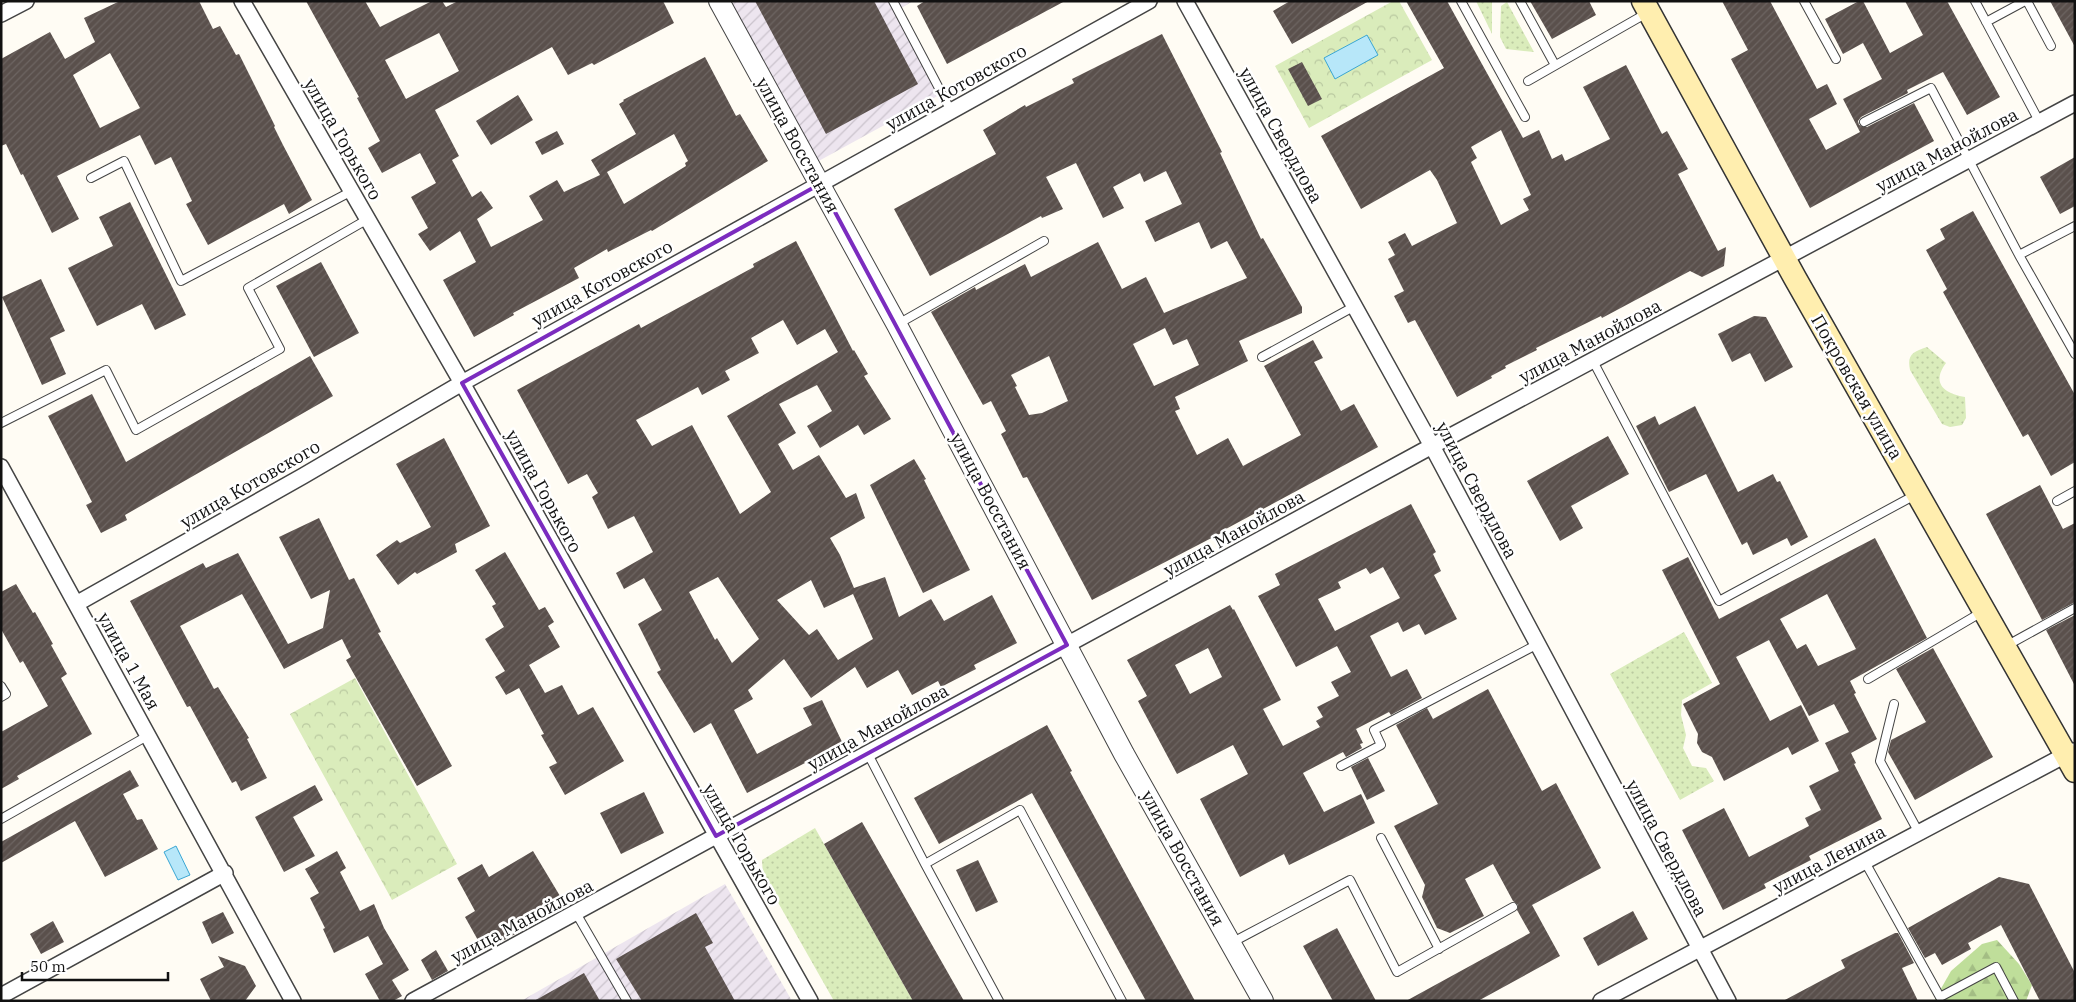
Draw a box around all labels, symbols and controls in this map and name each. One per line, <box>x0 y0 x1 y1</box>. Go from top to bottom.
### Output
street label: улица Котовского <box>881 39 1031 135</box>
street label: улица Свердлова <box>1234 63 1328 207</box>
street label: улица Восстания <box>751 73 845 217</box>
street label: улица Горького <box>299 74 387 204</box>
street label: улица Манойлова <box>1872 103 2022 197</box>
street label: улица Котовского <box>527 235 677 331</box>
street label: улица Манойлова <box>1515 294 1665 388</box>
street label: Покровская улица <box>1806 310 1908 464</box>
street label: улица Свердлова <box>1431 417 1523 563</box>
street label: улица Горького <box>501 426 587 556</box>
street label: улица Восстания <box>945 429 1037 573</box>
street label: улица Котовского <box>176 435 324 533</box>
street label: улица Манойлова <box>1159 485 1309 581</box>
street label: улица 1 Мая <box>93 608 165 714</box>
street label: улица Манойлова <box>803 679 953 775</box>
street label: улица Свердлова <box>1621 775 1713 921</box>
street label: улица Горького <box>698 779 786 909</box>
street label: улица Восстания <box>1136 786 1230 930</box>
street label: улица Ленина <box>1768 819 1890 898</box>
street label: улица Манойлова <box>447 874 597 968</box>
scale bar <box>22 950 169 982</box>
text: 50 m <box>30 957 66 976</box>

